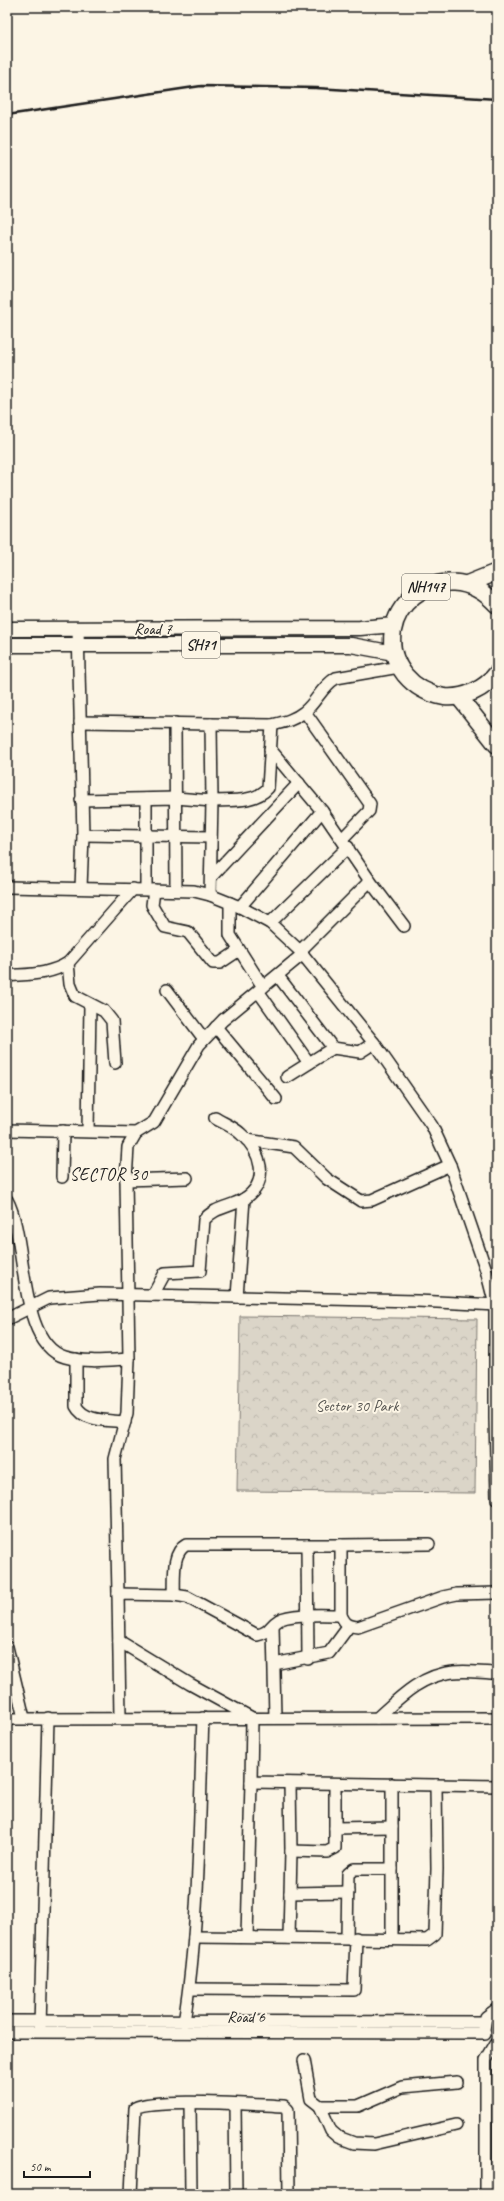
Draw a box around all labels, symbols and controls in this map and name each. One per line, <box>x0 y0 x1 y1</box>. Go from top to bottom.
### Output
road number: NH147 <box>402 574 450 600</box>
street label: Road 7 <box>134 619 173 639</box>
road number: SH71 <box>182 632 220 658</box>
district label: SECTOR 30 <box>70 1164 149 1185</box>
park label: Sector 30 Park <box>316 1396 399 1416</box>
street label: Road 6 <box>227 2007 266 2027</box>
scale bar <box>24 2153 90 2179</box>
text: 50 m <box>30 2159 52 2175</box>

